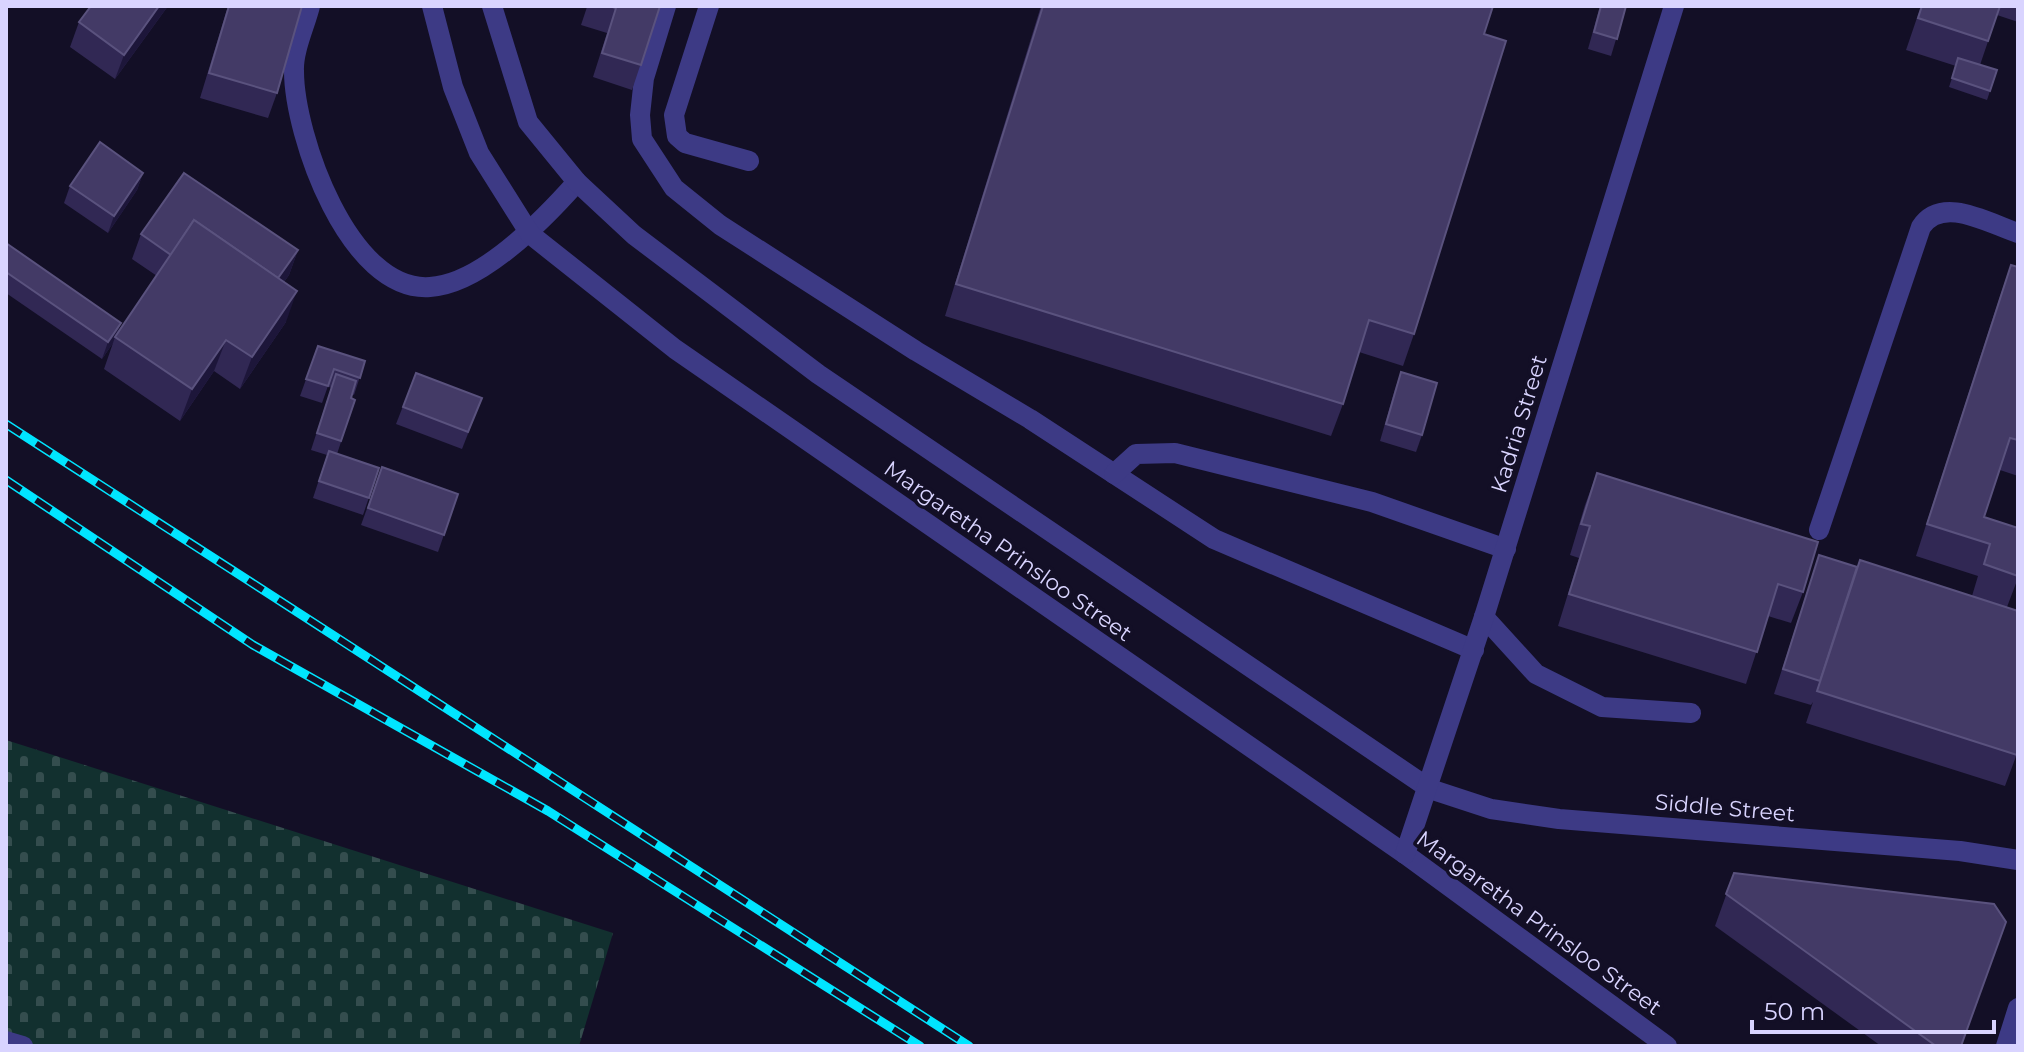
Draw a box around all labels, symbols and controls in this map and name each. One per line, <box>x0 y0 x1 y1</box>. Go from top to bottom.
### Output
street label: Kadria Street <box>1485 352 1553 496</box>
street label: Margaretha Prinsloo Street <box>879 455 1137 647</box>
street label: Siddle Street <box>1654 788 1796 828</box>
street label: Margaretha Prinsloo Street <box>1411 825 1667 1021</box>
scale bar <box>1752 984 1994 1034</box>
text: 50 m <box>1764 997 1825 1026</box>

